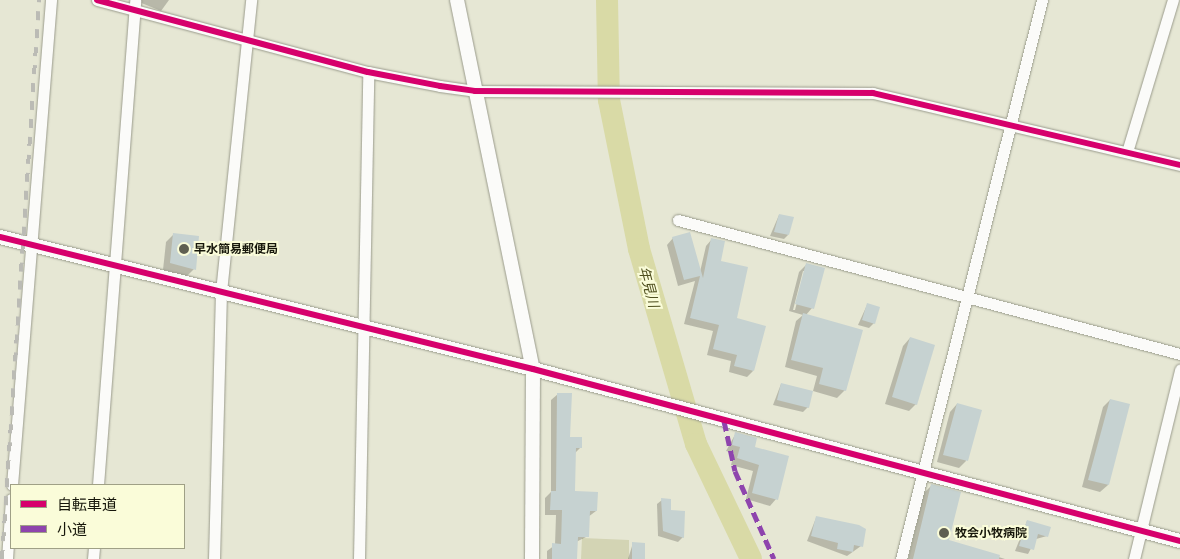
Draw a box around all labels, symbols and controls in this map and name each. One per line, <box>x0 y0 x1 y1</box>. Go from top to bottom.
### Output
place label: 早水簡易郵便局 <box>194 242 278 256</box>
marker: 早水簡易郵便局 <box>178 243 190 255</box>
water label: 年見川 <box>635 265 663 309</box>
legend <box>10 484 185 549</box>
text: 自転車道 <box>57 495 117 513</box>
text: 小道 <box>57 520 87 538</box>
marker: 牧会小牧病院 <box>937 526 951 540</box>
place label: 牧会小牧病院 <box>955 526 1027 540</box>

